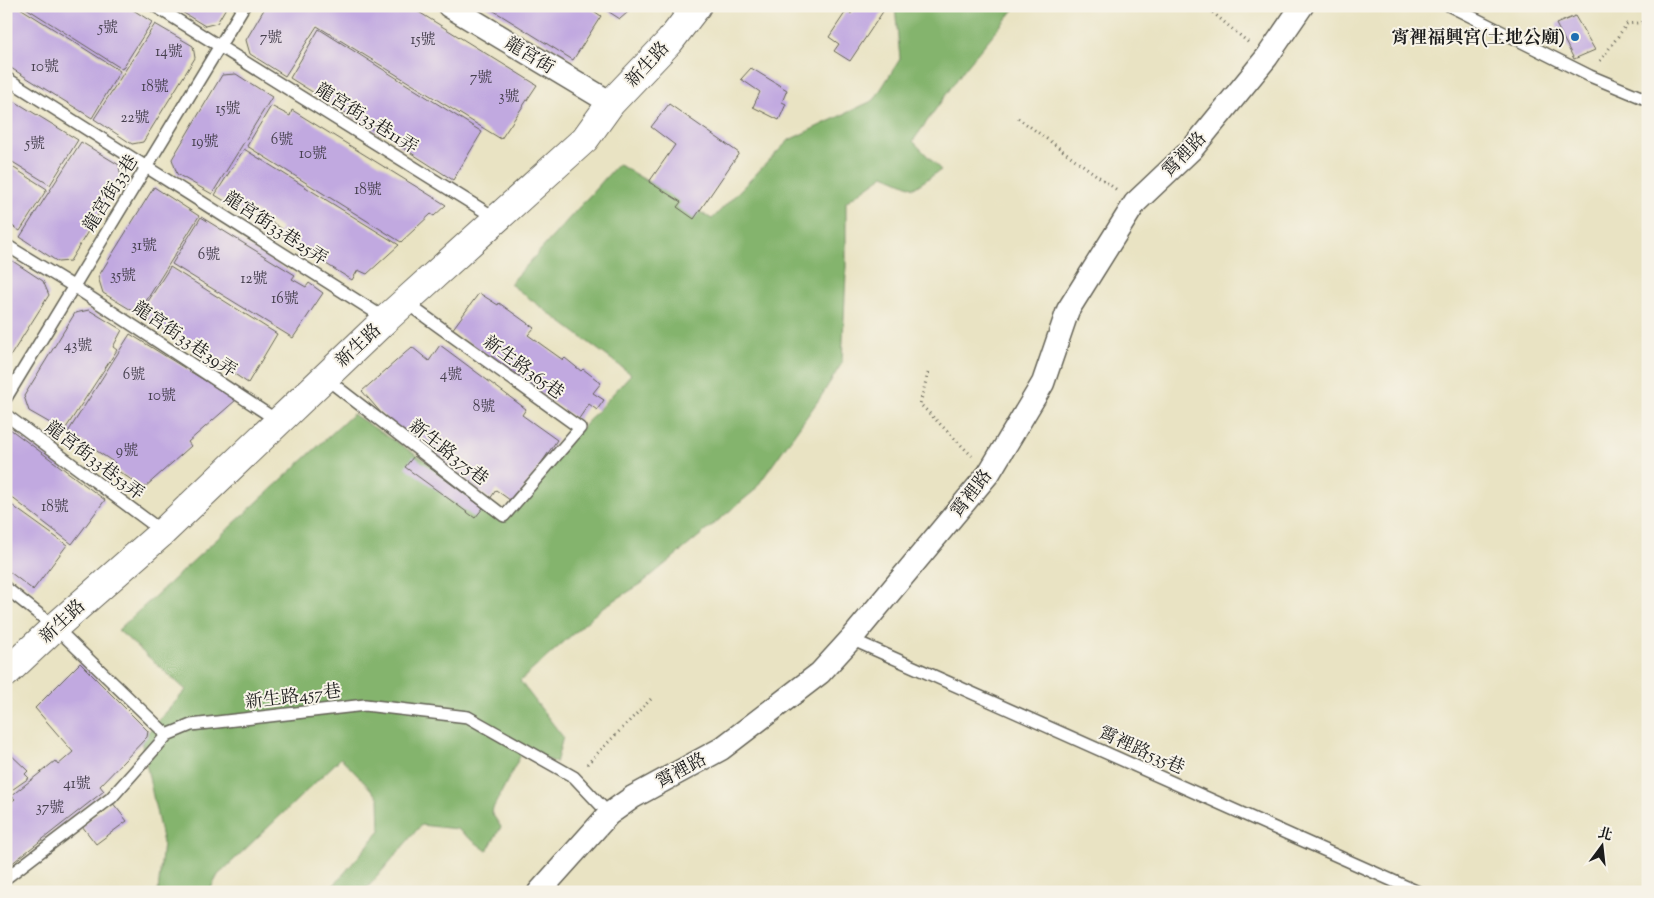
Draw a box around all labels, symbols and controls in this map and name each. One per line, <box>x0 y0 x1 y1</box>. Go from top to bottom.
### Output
house number: 5號 <box>97 18 118 39</box>
place label: 宵裡福興宮(土地公廟) <box>1391 26 1565 52</box>
house number: 7號 <box>260 28 282 49</box>
house number: 15號 <box>410 30 436 51</box>
marker: 宵裡福興宮(土地公廟) <box>1569 31 1581 43</box>
street label: 龍宮街 <box>499 32 559 82</box>
street label: 新生路 <box>621 37 676 94</box>
house number: 14號 <box>155 42 183 63</box>
house number: 10號 <box>31 57 59 78</box>
house number: 7號 <box>470 68 492 89</box>
house number: 18號 <box>141 77 169 98</box>
street label: 龍宮街33巷11弄 <box>310 78 422 162</box>
house number: 3號 <box>498 87 520 108</box>
house number: 15號 <box>215 99 241 120</box>
house number: 22號 <box>120 108 150 129</box>
street label: 霄裡路 <box>1157 127 1214 184</box>
house number: 6號 <box>271 130 293 151</box>
house number: 19號 <box>191 132 219 153</box>
house number: 5號 <box>24 134 45 155</box>
house number: 10號 <box>299 144 327 165</box>
street label: 龍宮街33巷 <box>78 150 146 238</box>
house number: 18號 <box>354 180 382 201</box>
street label: 龍宮街33巷25弄 <box>218 186 332 273</box>
house number: 31號 <box>131 236 157 257</box>
house number: 6號 <box>198 245 220 266</box>
house number: 35號 <box>110 266 136 287</box>
house number: 12號 <box>240 269 268 290</box>
house number: 16號 <box>271 289 299 310</box>
street label: 龍宮街33巷39弄 <box>127 296 241 385</box>
street label: 新生路 <box>331 319 388 374</box>
street label: 新生路365巷 <box>477 330 569 407</box>
house number: 43號 <box>64 336 92 357</box>
house number: 6號 <box>123 365 145 386</box>
house number: 4號 <box>440 365 462 386</box>
house number: 10號 <box>148 386 176 407</box>
house number: 8號 <box>473 397 495 418</box>
street label: 新生路375巷 <box>403 414 493 493</box>
street label: 龍宮街33巷53弄 <box>39 416 149 507</box>
house number: 9號 <box>116 441 138 462</box>
street label: 霄裡路 <box>946 465 999 524</box>
house number: 18號 <box>41 497 69 518</box>
street label: 新生路 <box>35 595 92 650</box>
street label: 新生路457巷 <box>244 679 343 717</box>
street label: 霄裡路535巷 <box>1094 721 1188 782</box>
street label: 霄裡路 <box>652 748 712 796</box>
house number: 41號 <box>63 774 91 795</box>
house number: 37號 <box>36 798 64 819</box>
north arrow <box>1576 820 1626 870</box>
text: 北 <box>1595 824 1614 847</box>

